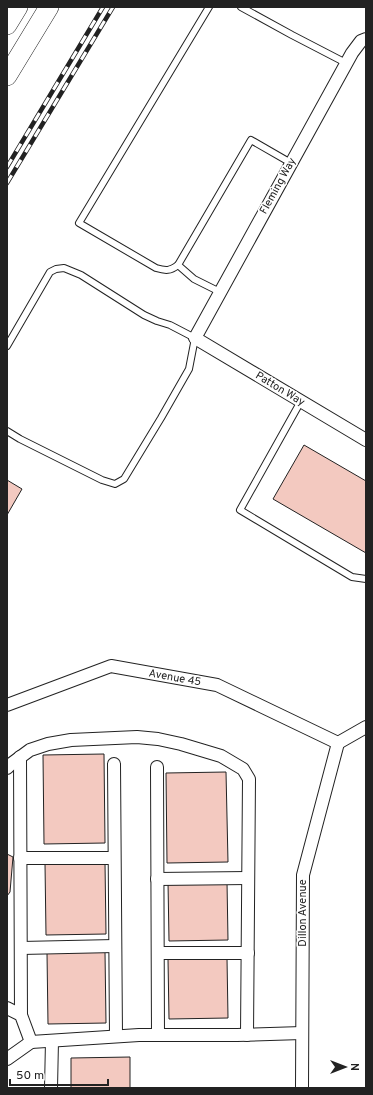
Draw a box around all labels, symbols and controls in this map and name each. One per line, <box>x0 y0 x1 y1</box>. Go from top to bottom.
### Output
street label: Fleming Way <box>257 155 299 217</box>
street label: Patton Way <box>253 369 308 409</box>
street label: Avenue 45 <box>148 667 202 690</box>
street label: Dillon Avenue <box>296 879 310 947</box>
north arrow <box>325 1047 365 1087</box>
scale bar <box>10 1061 108 1087</box>
text: N <box>347 1063 361 1071</box>
text: 50 m <box>16 1068 44 1084</box>

